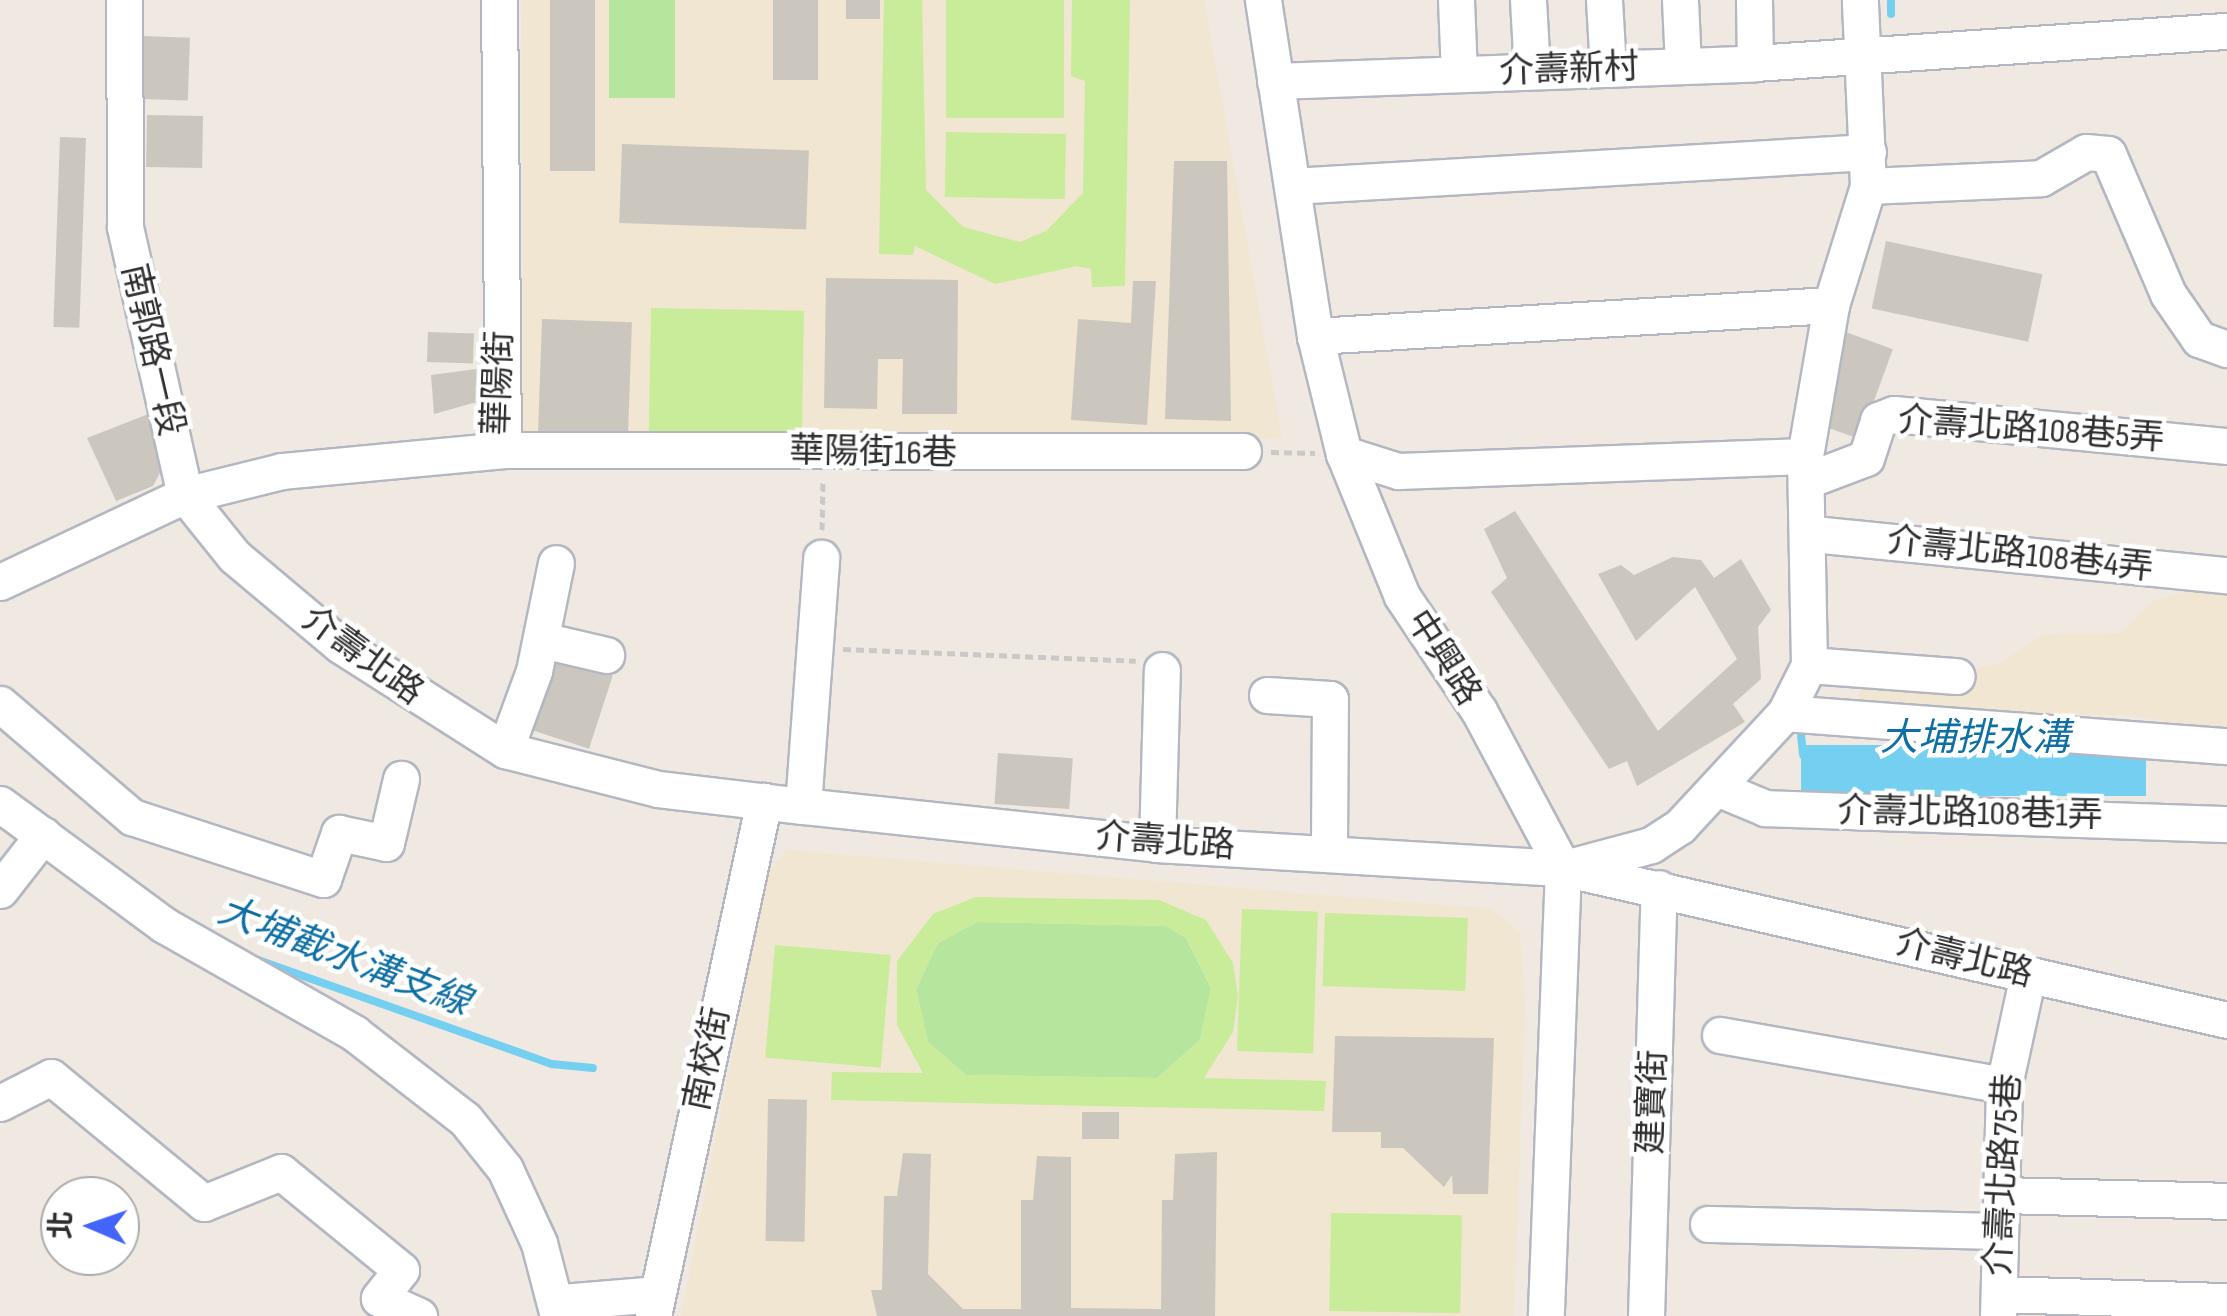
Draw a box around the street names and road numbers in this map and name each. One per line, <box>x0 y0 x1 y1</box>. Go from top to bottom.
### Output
street label: 介壽新村 <box>1498 47 1640 93</box>
street label: 南郭路一段 <box>112 260 192 440</box>
street label: 華陽街 <box>476 330 522 436</box>
street label: 介壽北路108巷5弄 <box>1896 400 2166 460</box>
street label: 華陽街16巷 <box>789 431 957 475</box>
street label: 介壽北路108巷4弄 <box>1885 520 2155 590</box>
street label: 介壽北路 <box>293 598 431 714</box>
street label: 中興路 <box>1397 603 1489 713</box>
street label: 介壽北路108巷1弄 <box>1837 791 2103 837</box>
street label: 介壽北路 <box>1094 816 1236 868</box>
street label: 介壽北路 <box>1891 922 2037 996</box>
street label: 南校街 <box>677 1003 739 1115</box>
street label: 建寶街 <box>1630 1049 1676 1155</box>
street label: 介壽北路75巷 <box>1978 1073 2030 1277</box>

